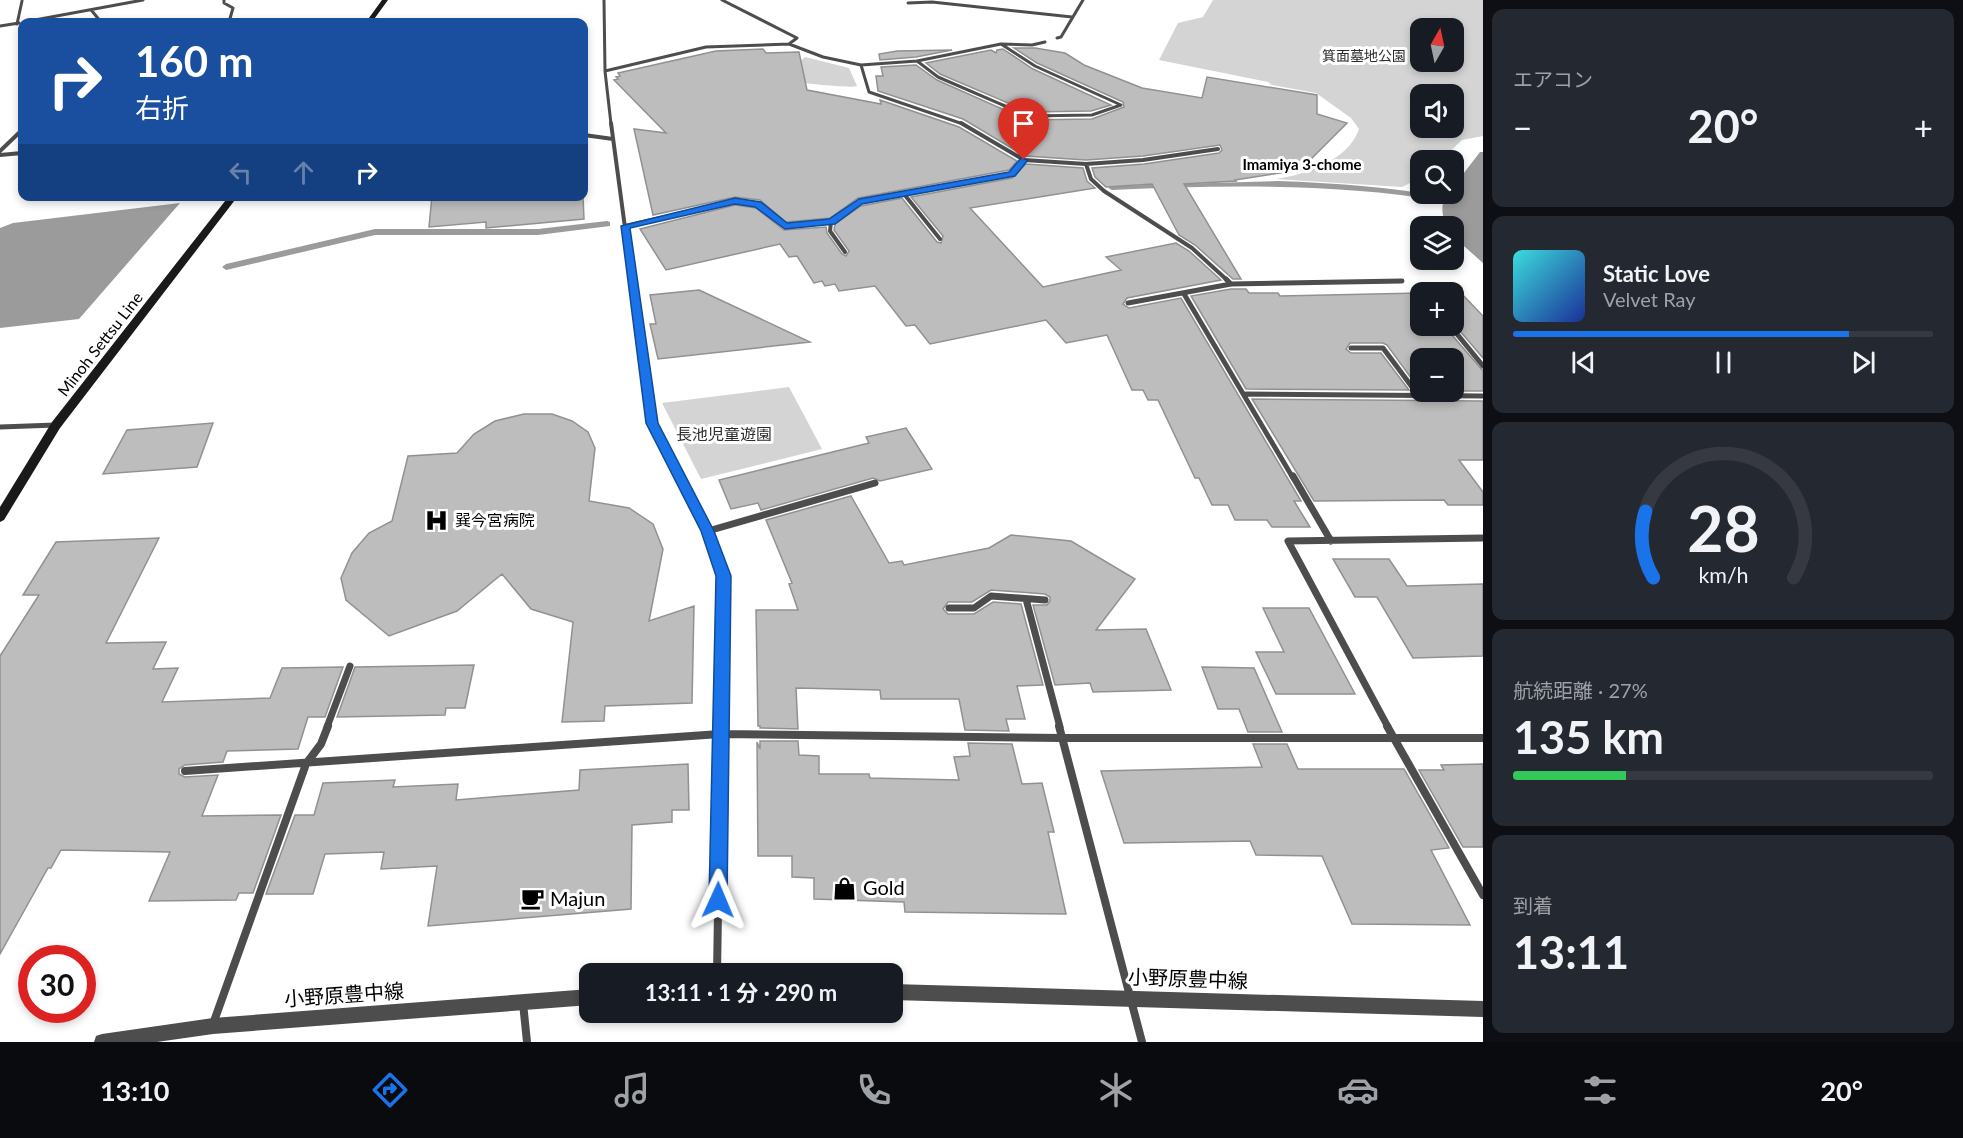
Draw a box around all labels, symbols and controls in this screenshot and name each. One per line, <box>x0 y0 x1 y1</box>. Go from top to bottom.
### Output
north arrow <box>1410 18 1464 72</box>
map controls <box>1410 18 1464 402</box>
text: 160 m <box>135 36 253 86</box>
icon: right <box>36 42 114 120</box>
park label: 箕面墓地公園 <box>1322 47 1406 64</box>
text: エアコン <box>1513 67 1593 91</box>
button: sound <box>1410 84 1464 138</box>
text: 右折 <box>135 91 189 124</box>
pin <box>998 98 1049 160</box>
text: 20° <box>1688 99 1758 153</box>
icon: arrive <box>1007 107 1040 140</box>
text: − <box>1513 107 1532 147</box>
text: + <box>1914 107 1933 147</box>
button: search <box>1410 150 1464 204</box>
district label: Imamiya 3-chome <box>1242 155 1362 173</box>
icon: left <box>224 156 257 189</box>
icon: ahead <box>287 156 320 189</box>
icon: right <box>350 156 383 189</box>
button: layers <box>1410 216 1464 270</box>
text: Static Love <box>1603 260 1710 287</box>
button: + <box>1410 282 1464 336</box>
text: Velvet Ray <box>1603 287 1696 311</box>
street label: Minoh Settsu Line <box>53 288 146 400</box>
icon: previous <box>1567 346 1600 379</box>
icon: pause <box>1707 346 1740 379</box>
icon: next <box>1847 346 1880 379</box>
button: − <box>1410 348 1464 402</box>
park label: 長池児童遊園 <box>676 424 772 443</box>
text: 28 <box>1687 490 1759 565</box>
hospital icon: 巽今宮病院 <box>424 507 450 533</box>
place label: 巽今宮病院 <box>455 510 535 529</box>
text: km/h <box>1698 562 1748 588</box>
text: 航続距離 · 27% <box>1513 678 1648 702</box>
text: 135 km <box>1513 710 1664 764</box>
position arrow <box>686 868 750 932</box>
shop icon: Gold <box>832 875 858 901</box>
place label: Gold <box>863 875 905 899</box>
cafe icon: Majun <box>519 886 545 912</box>
place label: Majun <box>550 886 605 910</box>
text: 到着 <box>1513 893 1553 917</box>
text: 13:11 <box>1513 925 1629 979</box>
speed limit sign: 30 <box>18 945 96 1023</box>
street label: 小野原豊中線 <box>1128 964 1248 992</box>
street label: 小野原豊中線 <box>283 978 405 1010</box>
text: 13:11 · 1 分 · 290 m <box>645 979 837 1006</box>
icon: directions <box>369 1069 411 1111</box>
icon: music <box>611 1069 653 1111</box>
icon: phone <box>853 1069 895 1111</box>
icon: climate <box>1095 1069 1137 1111</box>
icon: car <box>1337 1069 1379 1111</box>
icon: filters <box>1579 1069 1621 1111</box>
text: 13:10 <box>100 1074 170 1107</box>
text: 20° <box>1820 1074 1863 1107</box>

